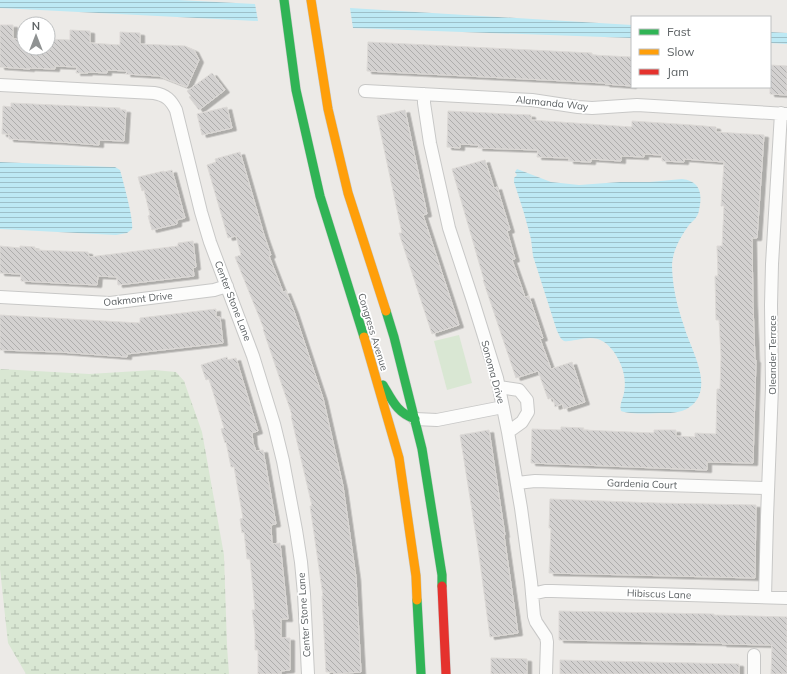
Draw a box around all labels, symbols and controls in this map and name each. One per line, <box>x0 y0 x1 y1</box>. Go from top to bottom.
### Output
north arrow <box>16 16 56 56</box>
legend <box>631 16 771 88</box>
text: N <box>32 19 40 33</box>
text: Fast <box>667 24 691 39</box>
text: Slow <box>667 44 695 59</box>
text: Jam <box>667 64 689 79</box>
street label: Alamanda Way <box>515 93 590 113</box>
street label: Center Stone Lane <box>212 259 254 343</box>
street label: Oakmont Drive <box>103 289 173 309</box>
street label: Congress Avenue <box>355 292 391 372</box>
street label: Oleander Terrace <box>766 315 779 395</box>
street label: Sonoma Drive <box>478 339 508 405</box>
street label: Gardenia Court <box>607 476 678 492</box>
street label: Center Stone Lane <box>295 572 313 658</box>
street label: Hibiscus Lane <box>627 586 691 602</box>

